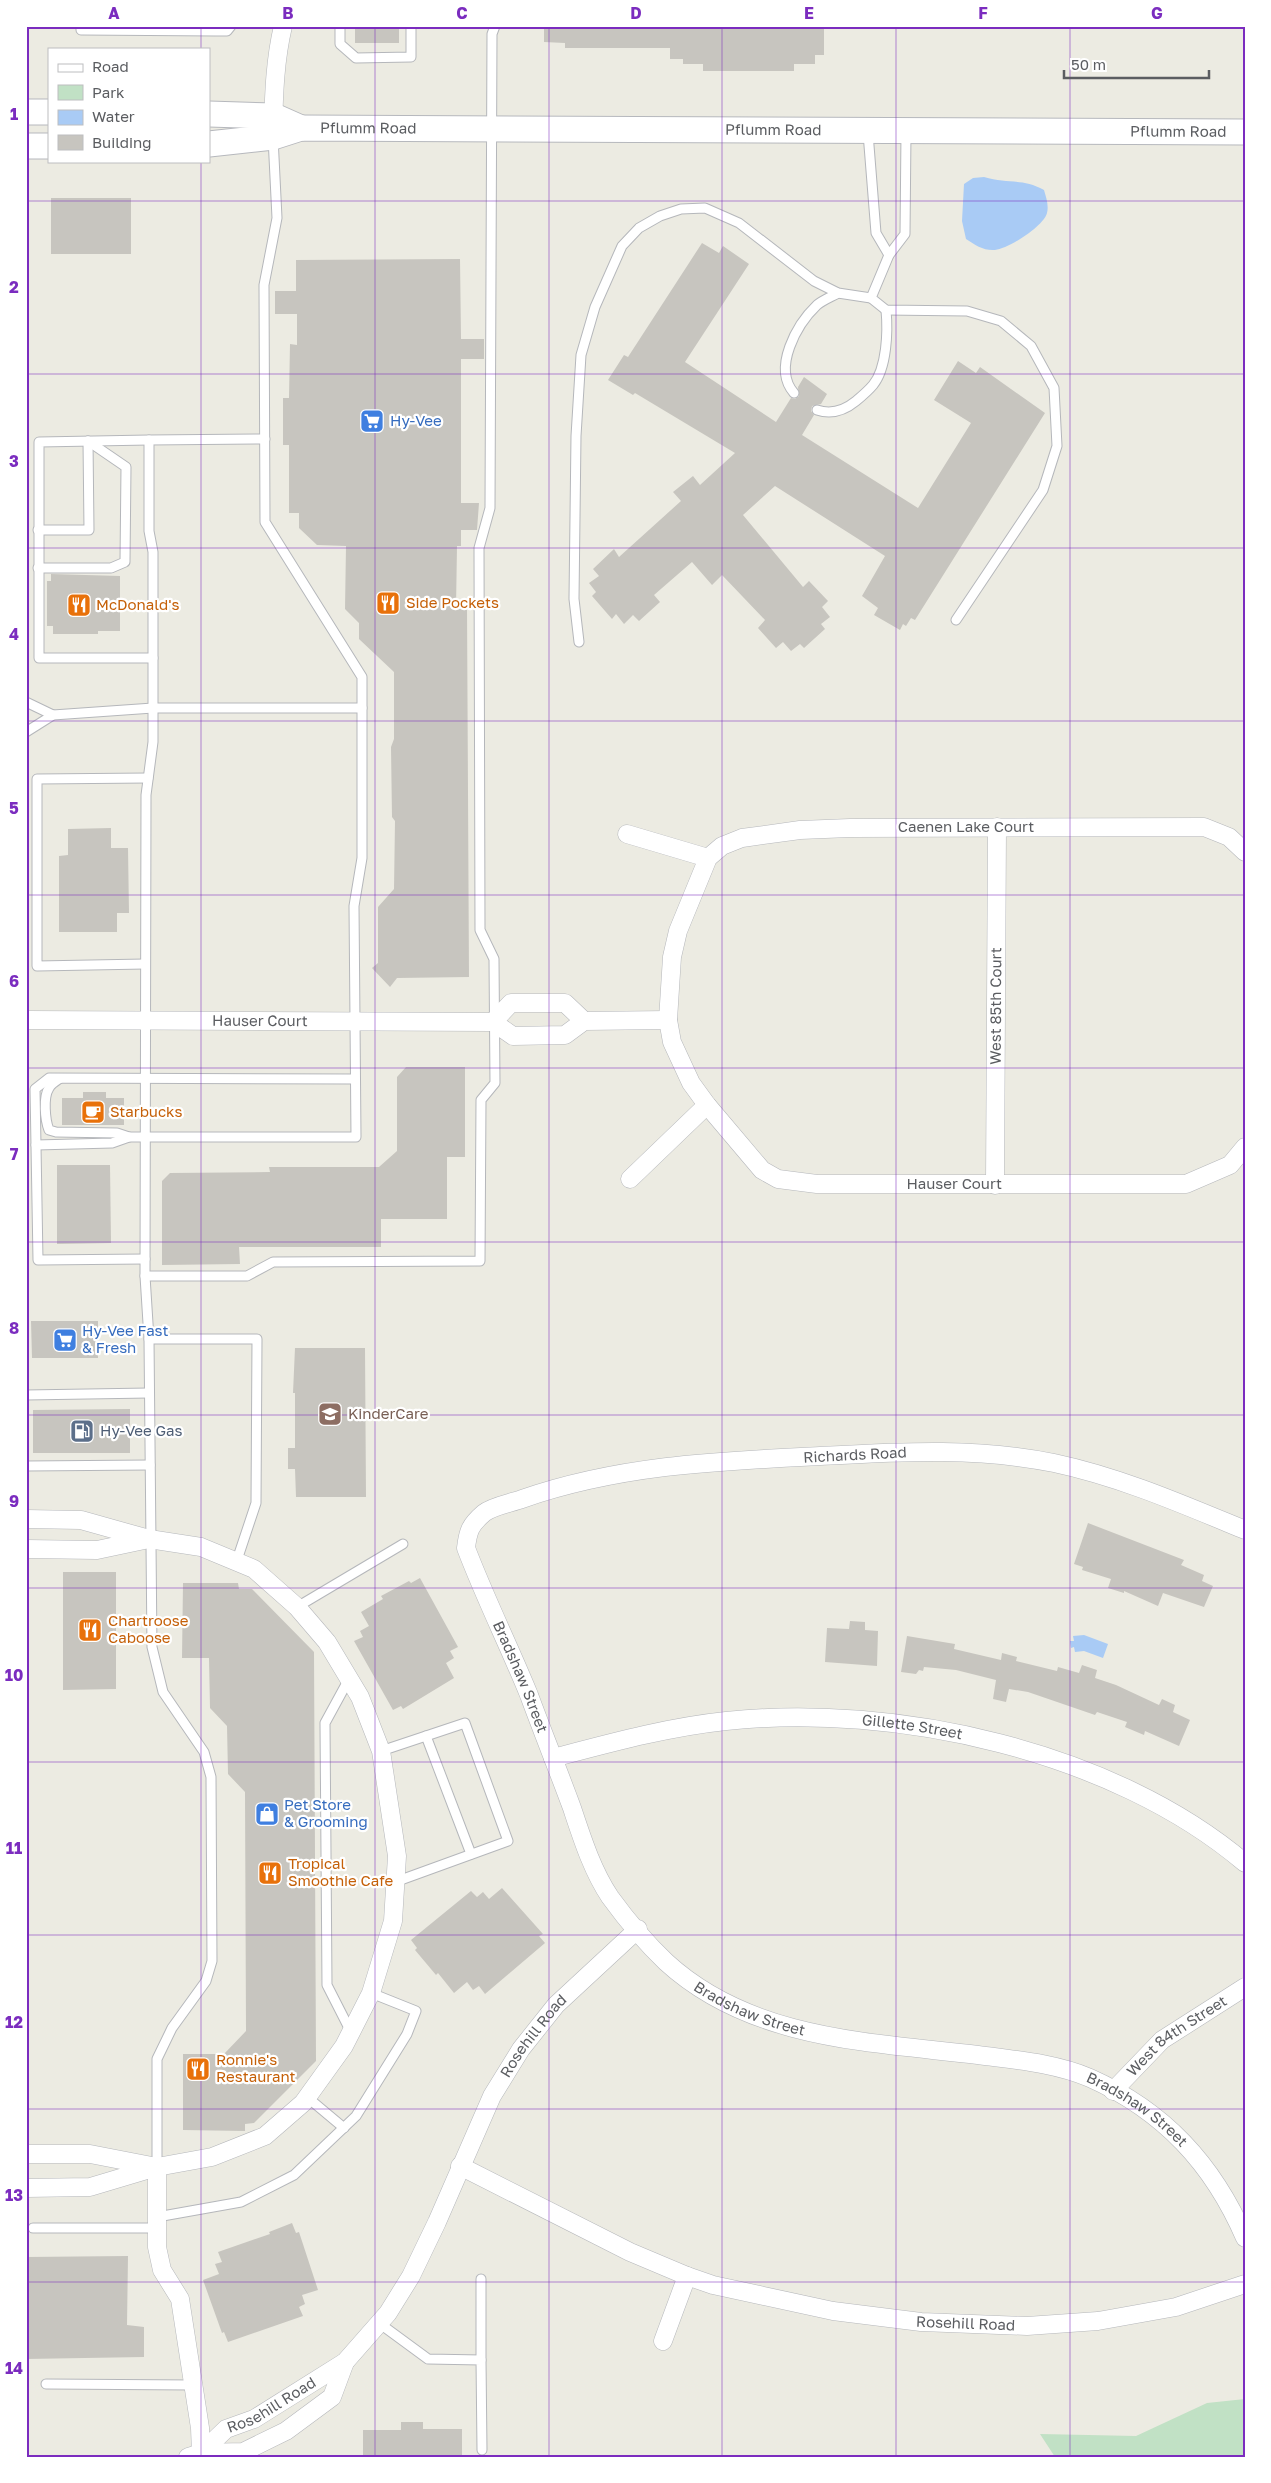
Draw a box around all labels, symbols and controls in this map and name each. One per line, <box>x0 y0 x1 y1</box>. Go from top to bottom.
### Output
text: A <box>108 3 120 23</box>
text: B <box>282 3 294 23</box>
text: C <box>456 3 468 23</box>
text: D <box>630 3 642 23</box>
text: E <box>804 3 814 23</box>
text: F <box>978 3 988 23</box>
text: G <box>1151 3 1163 23</box>
legend <box>48 48 210 162</box>
scale bar <box>1064 48 1208 80</box>
text: 50 m <box>1071 55 1106 73</box>
text: Road <box>92 57 129 75</box>
text: Park <box>92 83 125 101</box>
text: 1 <box>10 104 18 124</box>
text: Water <box>92 107 135 125</box>
street label: Pflumm Road <box>320 118 416 136</box>
street label: Pflumm Road <box>725 120 821 138</box>
street label: Pflumm Road <box>1130 122 1226 140</box>
text: Building <box>92 133 152 151</box>
text: 2 <box>9 277 19 297</box>
supermarket icon: Hy-Vee <box>359 408 385 434</box>
place label: Hy-Vee <box>390 411 442 429</box>
text: 3 <box>9 451 19 471</box>
restaurant icon: Side Pockets <box>375 590 401 616</box>
restaurant icon: McDonald's <box>66 592 92 618</box>
place label: Side Pockets <box>406 593 499 611</box>
place label: McDonald's <box>96 595 179 613</box>
text: 4 <box>9 624 19 644</box>
text: 5 <box>9 798 19 818</box>
street label: Caenen Lake Court <box>898 817 1034 835</box>
street label: West 85th Court <box>986 947 1004 1065</box>
text: 6 <box>9 971 19 991</box>
street label: Hauser Court <box>212 1011 308 1029</box>
cafe icon: Starbucks <box>80 1099 106 1125</box>
place label: Starbucks <box>110 1102 183 1120</box>
text: 7 <box>10 1144 19 1164</box>
street label: Hauser Court <box>906 1174 1002 1192</box>
text: 8 <box>9 1318 19 1338</box>
place label: Hy-Vee Fast & Fresh <box>82 1321 169 1356</box>
supermarket icon: Hy-Vee Fast & Fresh <box>52 1327 78 1353</box>
school or university icon: KinderCare <box>317 1401 343 1427</box>
place label: KinderCare <box>348 1404 429 1422</box>
fuel station icon: Hy-Vee Gas <box>69 1418 95 1444</box>
place label: Hy-Vee Gas <box>100 1421 183 1439</box>
street label: Richards Road <box>803 1442 907 1466</box>
text: 9 <box>9 1491 19 1511</box>
place label: Chartroose Caboose <box>108 1611 189 1646</box>
restaurant icon: Chartroose Caboose <box>77 1617 103 1643</box>
street label: Bradshaw Street <box>490 1618 552 1735</box>
text: 10 <box>5 1665 23 1685</box>
street label: Gillette Street <box>861 1710 964 1742</box>
place label: Pet Store & Grooming <box>284 1795 368 1830</box>
shop icon: Pet Store & Grooming <box>254 1801 280 1827</box>
text: 11 <box>6 1838 22 1858</box>
place label: Tropical Smoothie Cafe <box>288 1854 394 1889</box>
restaurant icon: Tropical Smoothie Cafe <box>257 1860 283 1886</box>
street label: Bradshaw Street <box>691 1977 807 2039</box>
street label: Rosehill Road <box>496 1990 570 2080</box>
street label: West 84th Street <box>1122 1991 1230 2079</box>
text: 12 <box>5 2012 23 2032</box>
place label: Ronnie's Restaurant <box>216 2050 296 2085</box>
restaurant icon: Ronnie's Restaurant <box>185 2056 211 2082</box>
street label: Bradshaw Street <box>1084 2068 1192 2150</box>
text: 13 <box>5 2185 23 2205</box>
street label: Rosehill Road <box>916 2312 1016 2334</box>
text: 14 <box>5 2358 23 2378</box>
street label: Rosehill Road <box>224 2373 319 2436</box>

